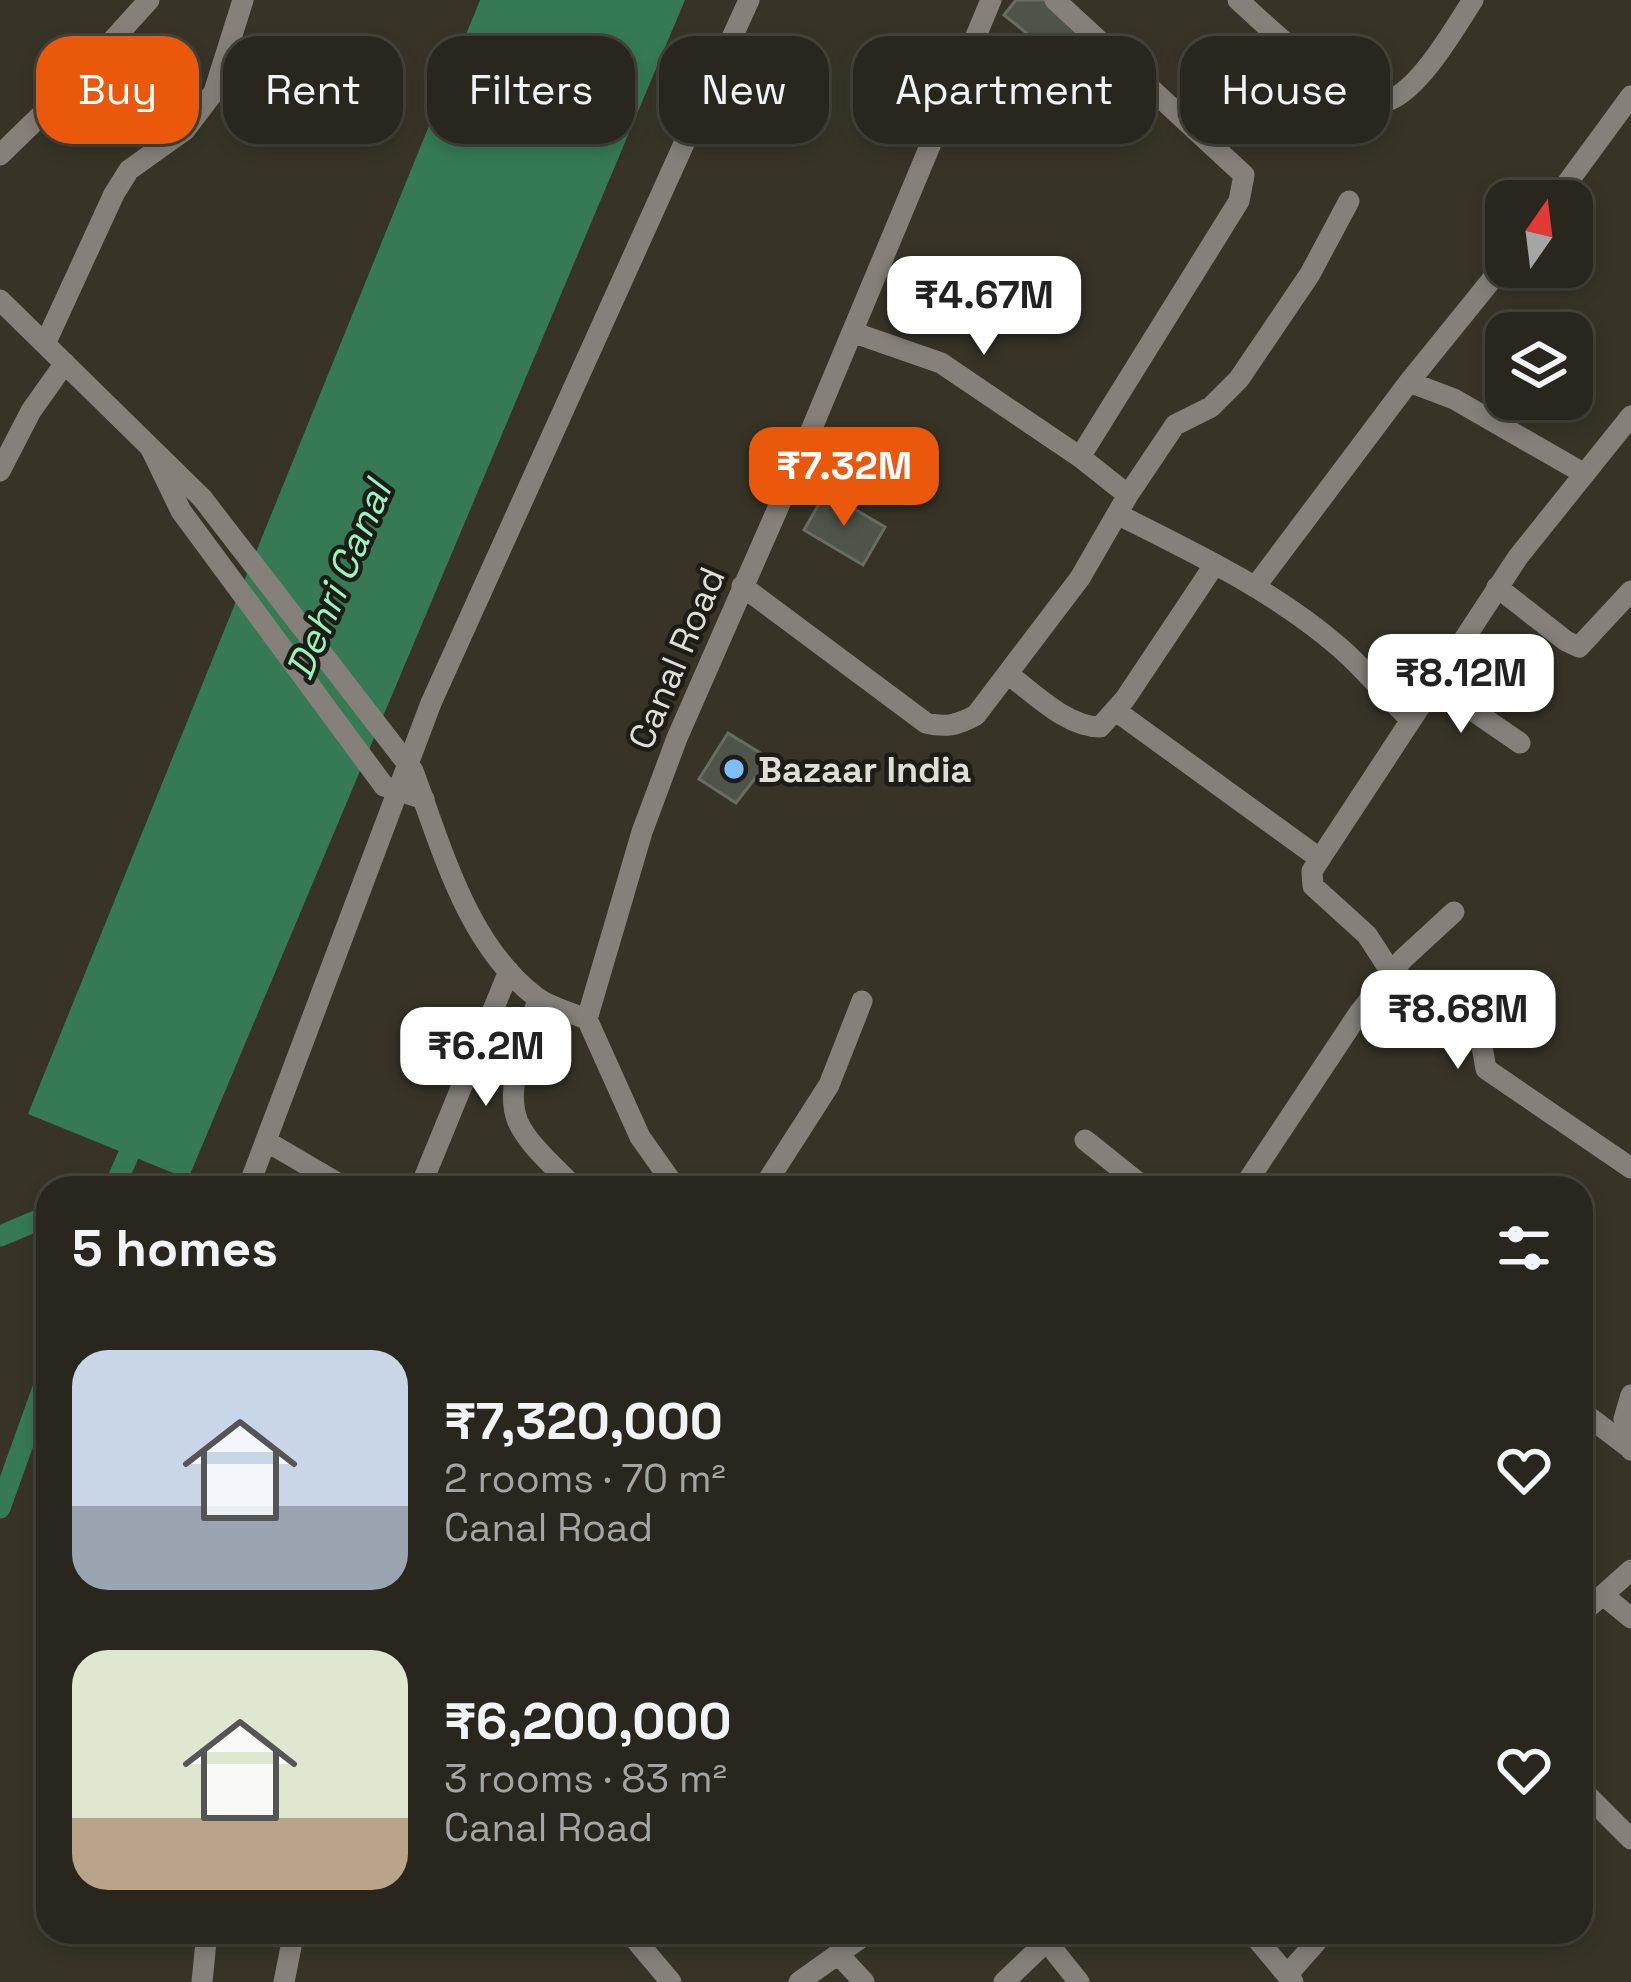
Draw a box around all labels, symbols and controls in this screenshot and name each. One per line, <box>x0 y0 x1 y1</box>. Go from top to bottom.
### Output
chip: Buy <box>36 36 199 144</box>
chip: Rent <box>223 36 403 144</box>
chip: Filters <box>427 36 635 144</box>
chip: New <box>659 36 829 144</box>
chip: Apartment <box>853 36 1156 144</box>
chip: House <box>1180 36 1390 144</box>
north arrow <box>1485 180 1593 288</box>
map controls <box>1485 180 1593 420</box>
pin: ₹4.67M <box>886 256 1082 358</box>
text: ₹4.67M <box>914 270 1054 319</box>
button: layers <box>1485 312 1593 420</box>
pin: ₹7.32M <box>746 427 942 529</box>
text: ₹7.32M <box>776 441 912 490</box>
water label: Dehri Canal <box>275 470 404 687</box>
street label: Canal Road <box>618 561 736 756</box>
pin: ₹8.12M <box>1363 634 1559 736</box>
text: ₹8.12M <box>1395 648 1527 697</box>
place label: Bazaar India <box>758 747 972 793</box>
marker: Bazaar India <box>721 756 747 782</box>
pin: ₹8.68M <box>1360 970 1556 1072</box>
text: ₹8.68M <box>1388 984 1528 1033</box>
pin: ₹6.2M <box>402 1007 570 1109</box>
text: ₹6.2M <box>427 1021 545 1070</box>
icon: filters <box>1491 1215 1557 1281</box>
text: 5 homes <box>72 1216 278 1281</box>
text: ₹7,320,000 <box>444 1389 723 1454</box>
icon: home <box>168 1398 312 1542</box>
icon: heart <box>1491 1437 1557 1503</box>
text: 2 rooms · 70 m² <box>444 1454 726 1503</box>
text: Canal Road <box>444 1503 653 1552</box>
text: ₹6,200,000 <box>444 1689 731 1754</box>
icon: home <box>168 1698 312 1842</box>
icon: heart <box>1491 1737 1557 1803</box>
text: 3 rooms · 83 m² <box>444 1754 727 1803</box>
text: Canal Road <box>444 1803 653 1852</box>

